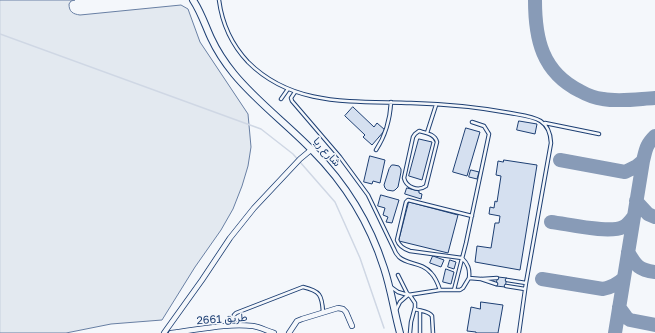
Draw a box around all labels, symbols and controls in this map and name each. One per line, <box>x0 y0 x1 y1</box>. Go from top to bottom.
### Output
street label: شارع ريا <box>310 135 344 169</box>
street label: طريق 2661 <box>196 311 248 327</box>

